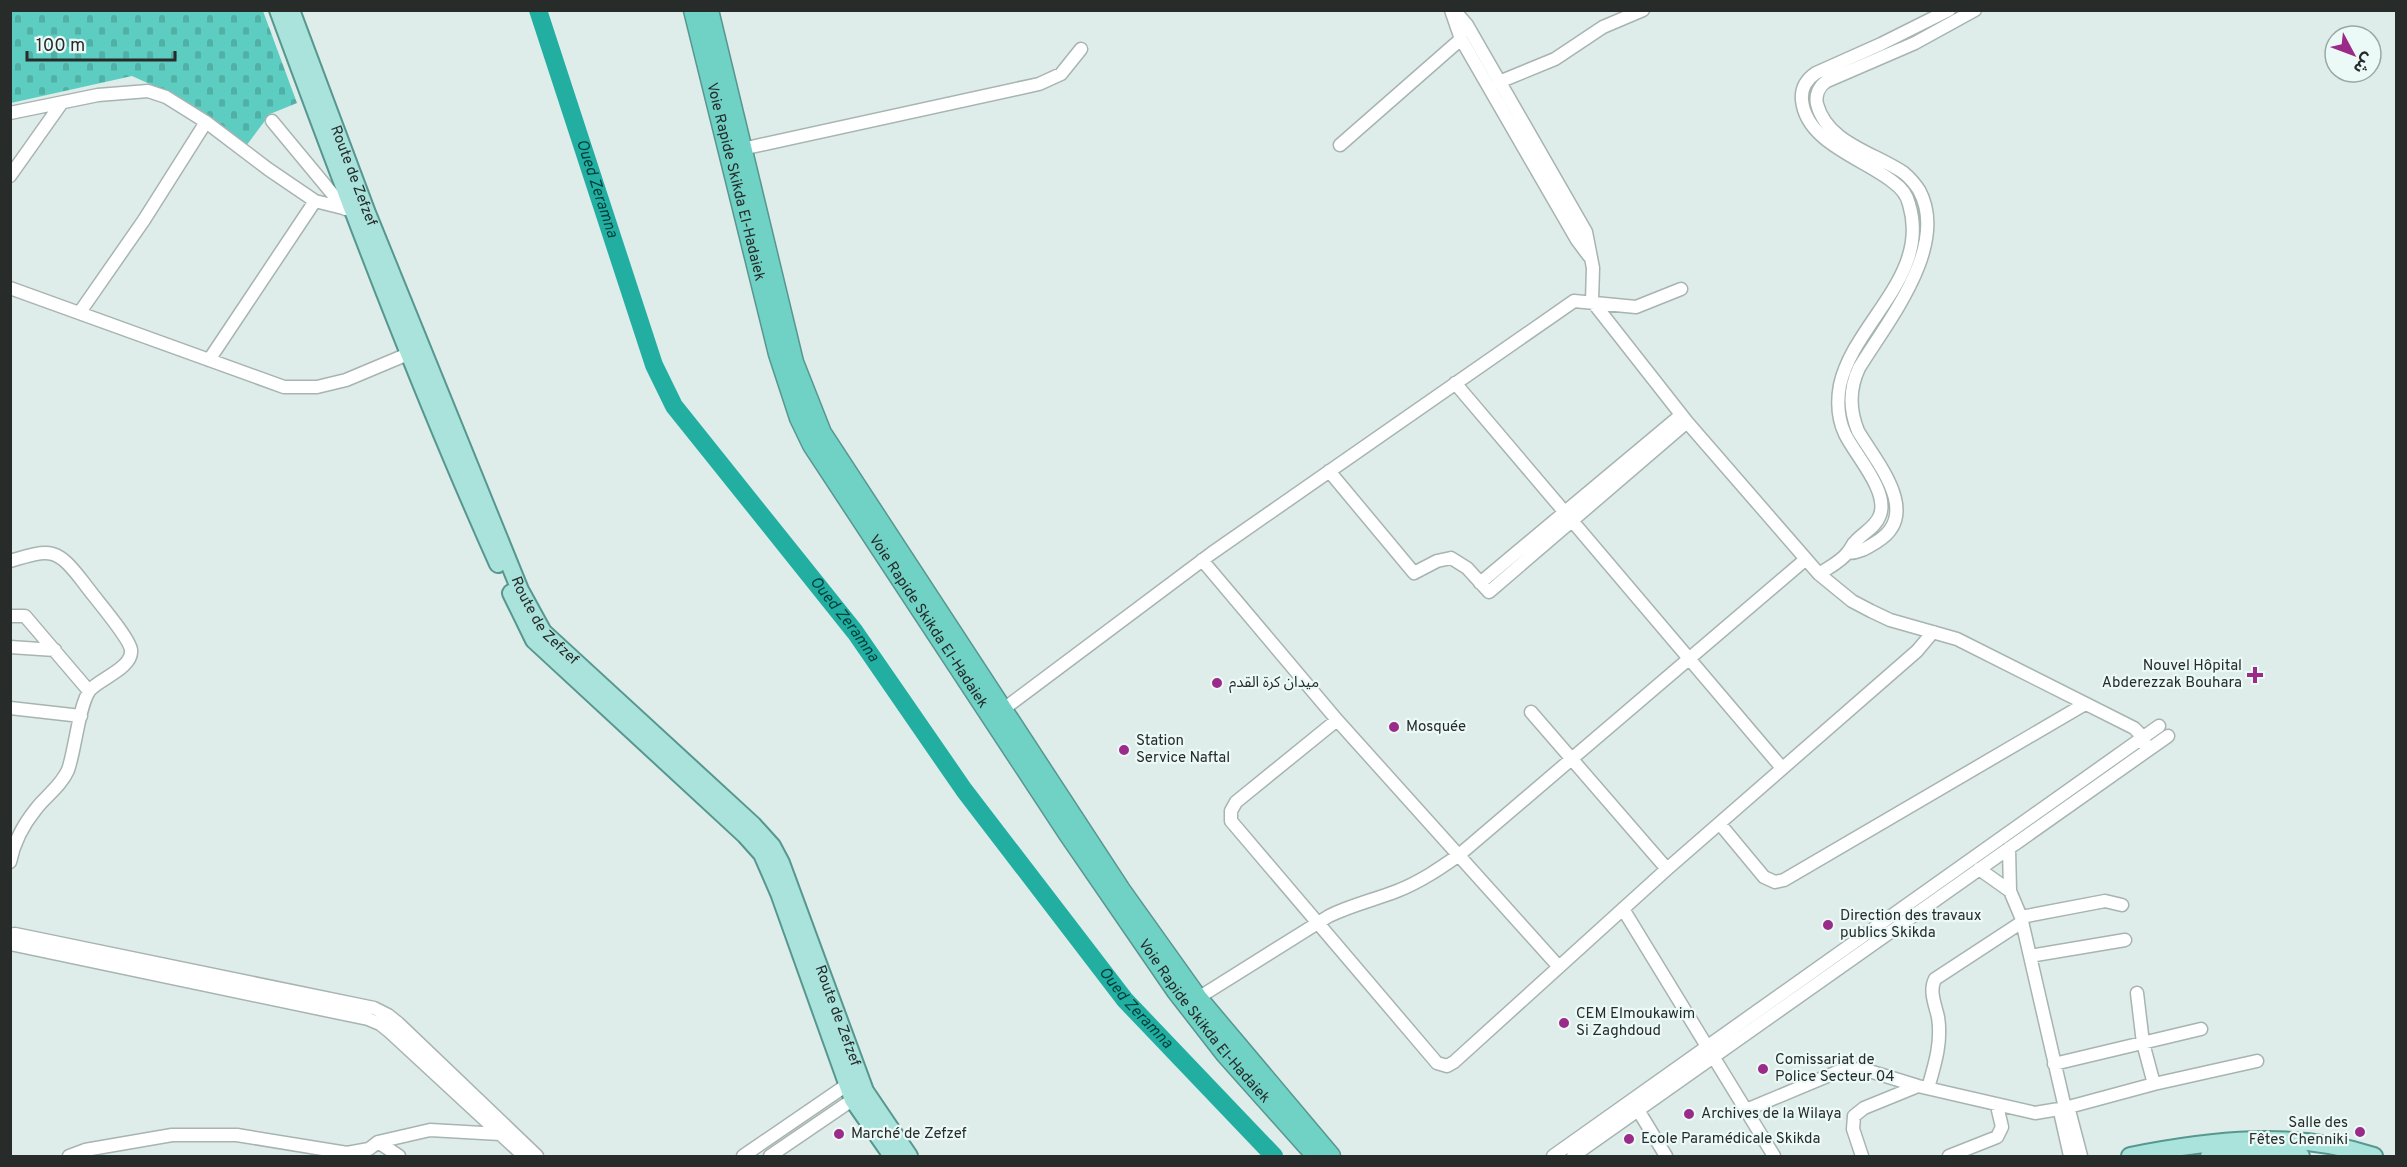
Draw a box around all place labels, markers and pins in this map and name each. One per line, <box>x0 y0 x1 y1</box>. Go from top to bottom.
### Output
place label: Nouvel Hôpital Abderezzak Bouhara <box>2102 657 2242 693</box>
marker: Nouvel Hôpital Abderezzak Bouhara <box>2246 666 2264 684</box>
place label: ميدان كرة القدم <box>1229 674 1319 693</box>
marker: ميدان كرة القدم <box>1210 676 1224 690</box>
place label: Mosquée <box>1406 718 1466 737</box>
marker: Mosquée <box>1387 720 1401 734</box>
place label: Station Service Naftal <box>1136 732 1230 768</box>
marker: Station Service Naftal <box>1117 743 1131 757</box>
place label: Direction des travaux publics Skikda <box>1840 907 1982 943</box>
marker: Direction des travaux publics Skikda <box>1821 918 1835 932</box>
place label: CEM Elmoukawim Si Zaghdoud <box>1576 1005 1695 1041</box>
marker: CEM Elmoukawim Si Zaghdoud <box>1557 1016 1571 1030</box>
place label: Comissariat de Police Secteur 04 <box>1775 1051 1895 1087</box>
marker: Comissariat de Police Secteur 04 <box>1756 1062 1770 1076</box>
place label: Archives de la Wilaya <box>1701 1105 1841 1124</box>
marker: Archives de la Wilaya <box>1682 1107 1696 1121</box>
place label: Salle des Fêtes Chenniki <box>2249 1114 2348 1150</box>
place label: Marché de Zefzef <box>851 1125 966 1144</box>
marker: Salle des Fêtes Chenniki <box>2353 1125 2367 1139</box>
marker: Marché de Zefzef <box>832 1127 846 1141</box>
place label: Ecole Paramédicale Skikda <box>1641 1130 1820 1149</box>
marker: Ecole Paramédicale Skikda <box>1622 1132 1636 1146</box>

